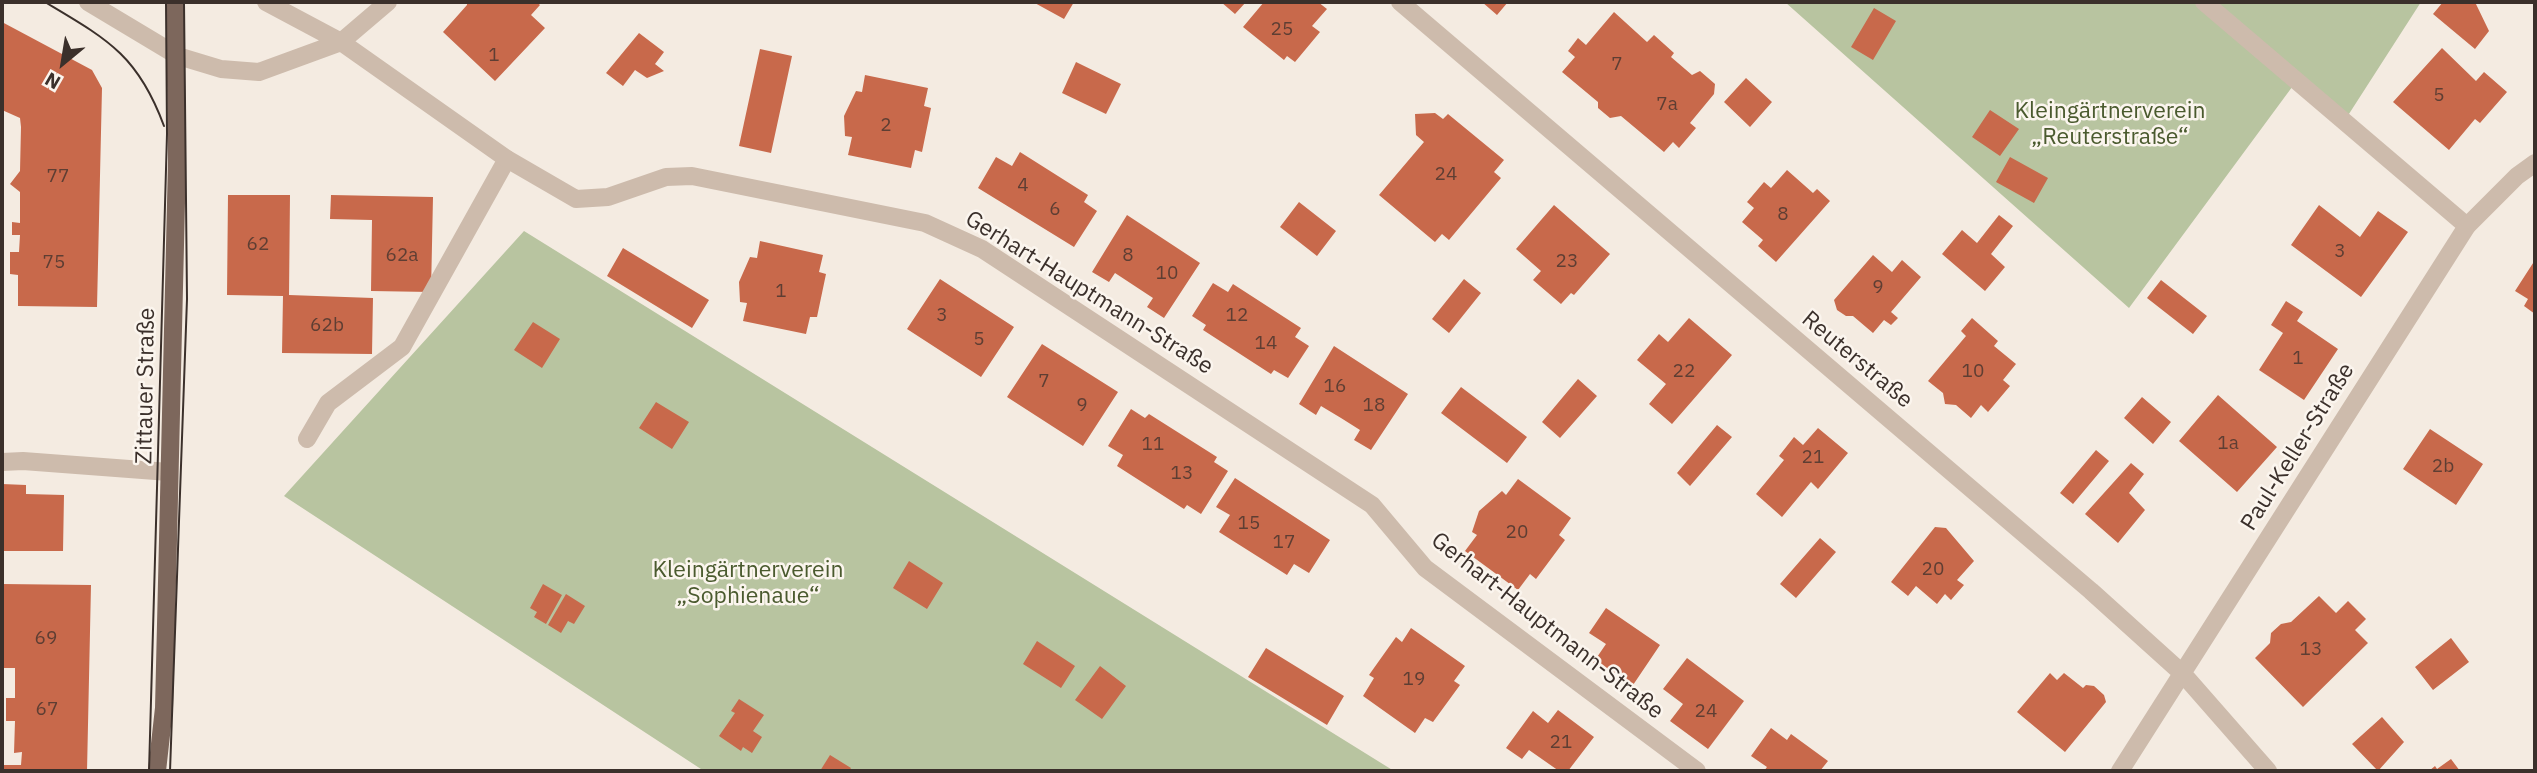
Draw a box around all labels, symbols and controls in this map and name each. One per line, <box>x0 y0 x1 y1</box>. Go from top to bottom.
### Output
house number: 25 <box>1271 19 1293 41</box>
north arrow <box>28 28 98 98</box>
house number: 1 <box>488 45 500 67</box>
house number: 7 <box>1611 54 1623 76</box>
text: N <box>41 67 64 95</box>
house number: 5 <box>2433 85 2445 107</box>
house number: 7a <box>1656 94 1678 116</box>
park label: Kleingärtnerverein „Reuterstraße“ <box>2014 97 2206 151</box>
house number: 2 <box>880 115 892 137</box>
house number: 24 <box>1435 164 1457 186</box>
house number: 77 <box>47 166 69 188</box>
house number: 4 <box>1017 175 1029 197</box>
house number: 6 <box>1049 199 1061 221</box>
house number: 8 <box>1777 204 1789 226</box>
street label: Gerhart-Hauptmann-Straße <box>960 205 1218 381</box>
house number: 62 <box>247 234 269 256</box>
house number: 3 <box>2334 241 2346 263</box>
house number: 62a <box>386 245 418 267</box>
house number: 8 <box>1122 245 1134 267</box>
house number: 23 <box>1556 251 1578 273</box>
house number: 75 <box>43 252 65 274</box>
house number: 10 <box>1156 263 1178 285</box>
house number: 9 <box>1872 277 1884 299</box>
house number: 1 <box>775 281 787 303</box>
house number: 3 <box>936 305 948 327</box>
house number: 12 <box>1226 305 1248 327</box>
street label: Reuterstraße <box>1796 306 1918 414</box>
street label: Zittauer Straße <box>131 308 161 464</box>
house number: 62b <box>310 315 344 337</box>
house number: 5 <box>973 329 985 351</box>
house number: 14 <box>1255 333 1277 355</box>
house number: 1 <box>2292 348 2304 370</box>
street label: Paul-Keller-Straße <box>2235 358 2361 536</box>
house number: 22 <box>1673 361 1695 383</box>
house number: 10 <box>1962 361 1984 383</box>
house number: 7 <box>1038 371 1050 393</box>
house number: 16 <box>1324 376 1346 398</box>
house number: 9 <box>1076 395 1088 417</box>
house number: 18 <box>1363 395 1385 417</box>
house number: 1a <box>2217 433 2239 455</box>
house number: 11 <box>1142 434 1164 456</box>
house number: 21 <box>1802 447 1824 469</box>
house number: 2b <box>2432 456 2454 478</box>
house number: 13 <box>1171 463 1193 485</box>
house number: 15 <box>1238 513 1260 535</box>
house number: 20 <box>1506 522 1528 544</box>
street label: Gerhart-Hauptmann-Straße <box>1425 527 1669 725</box>
house number: 17 <box>1273 532 1295 554</box>
park label: Kleingärtnerverein „Sophienaue“ <box>652 556 844 610</box>
house number: 20 <box>1922 559 1944 581</box>
house number: 69 <box>35 628 57 650</box>
house number: 13 <box>2300 639 2322 661</box>
house number: 19 <box>1403 669 1425 691</box>
house number: 67 <box>36 699 58 721</box>
house number: 24 <box>1695 701 1717 723</box>
house number: 21 <box>1550 732 1572 754</box>

